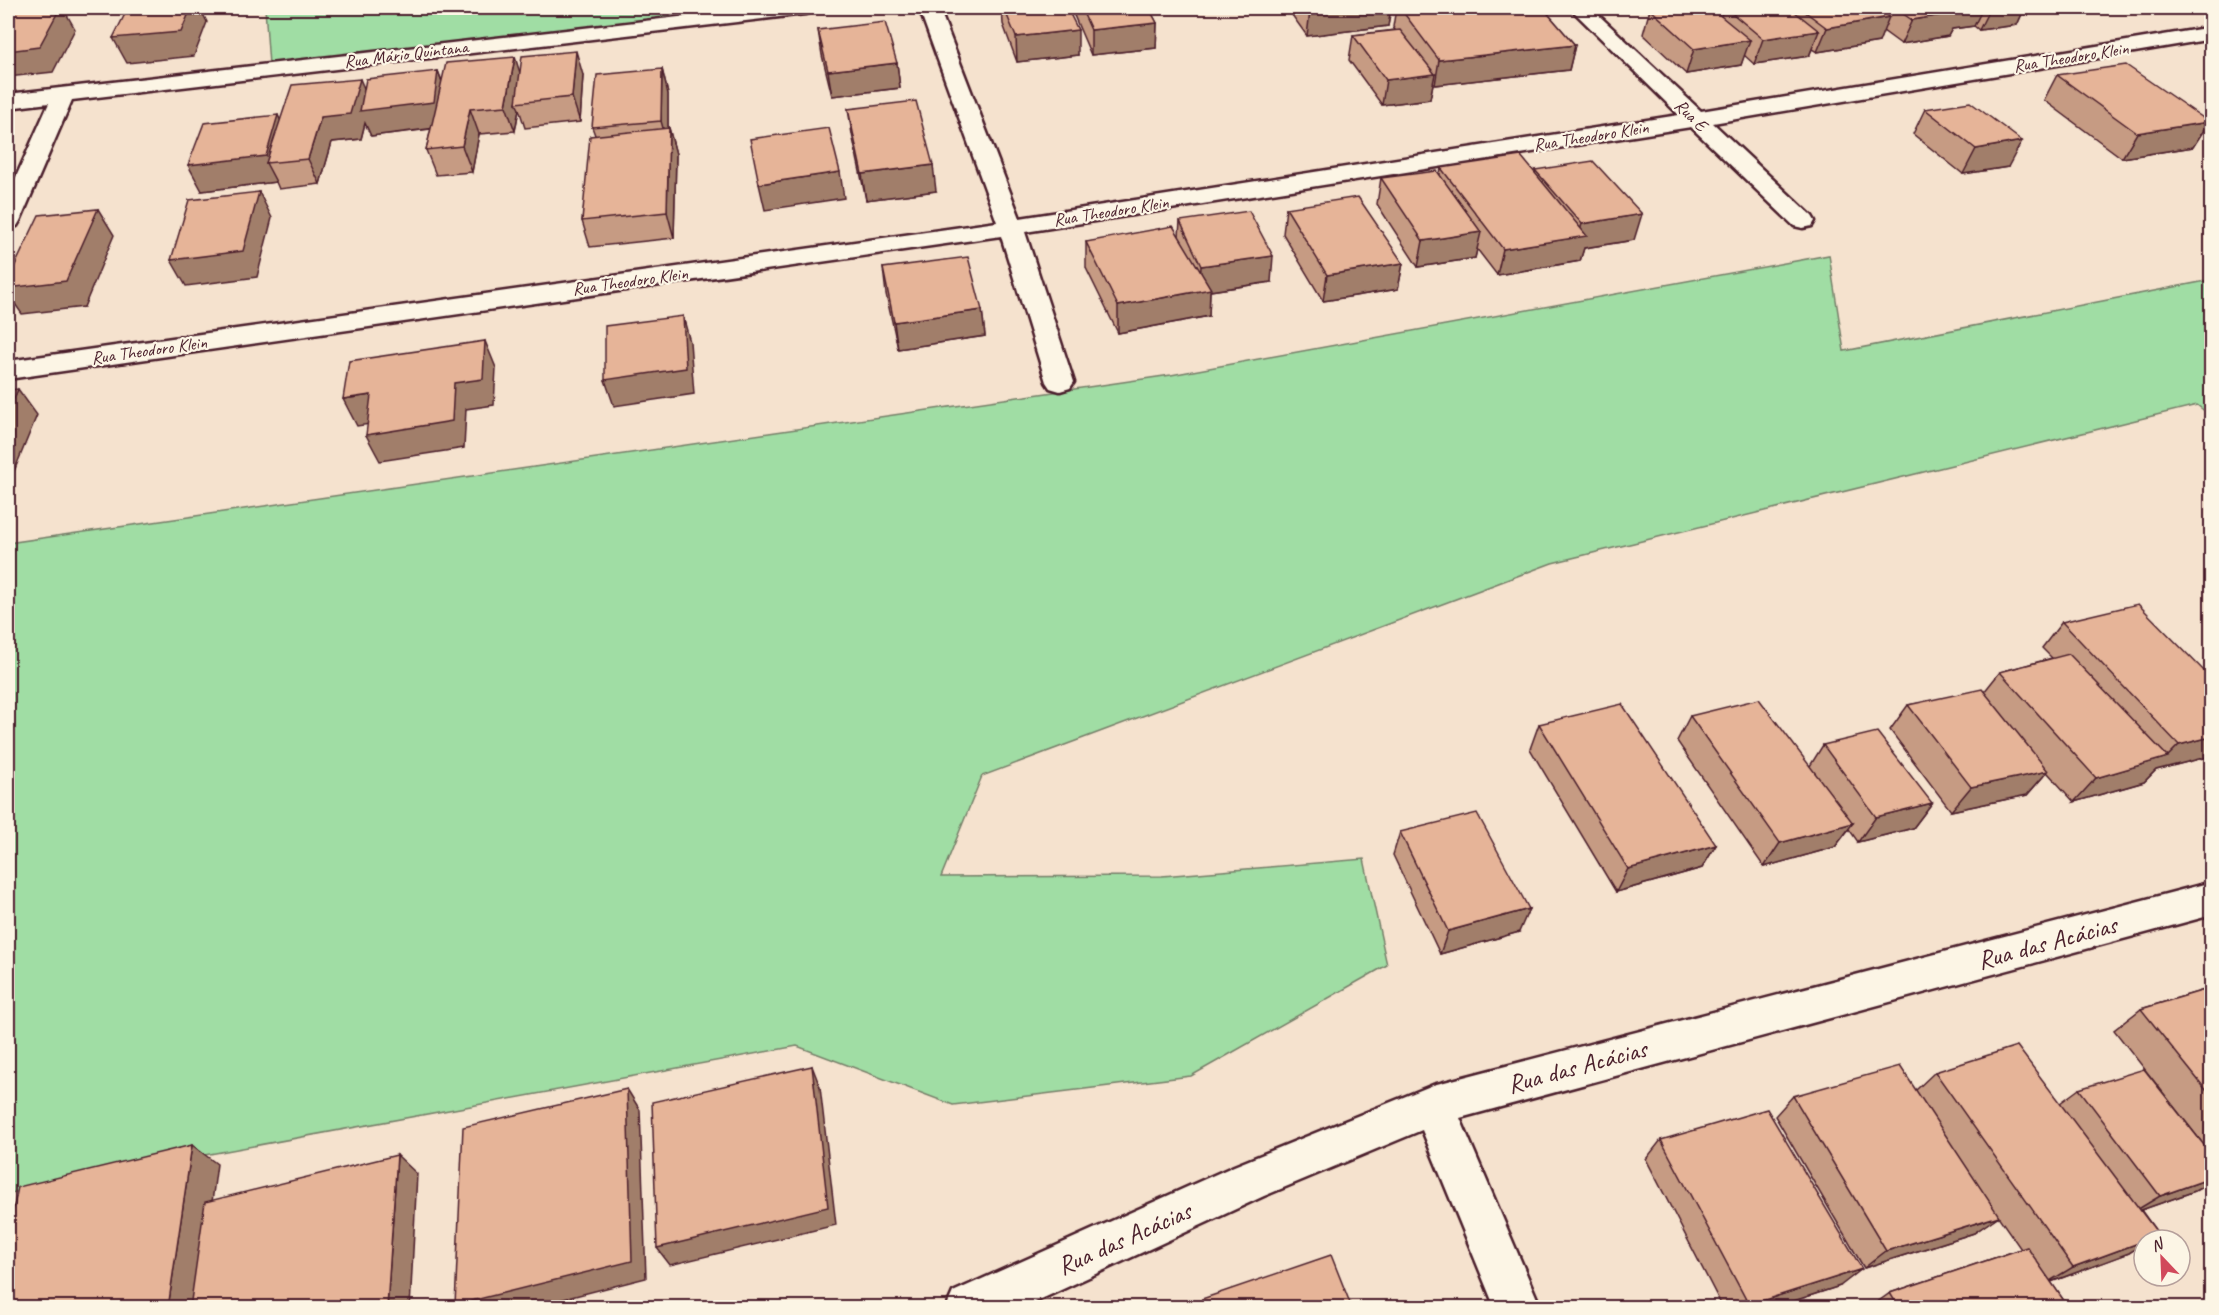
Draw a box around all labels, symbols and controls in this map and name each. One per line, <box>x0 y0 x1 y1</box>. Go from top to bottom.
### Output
street label: Rua Mário Quintana <box>343 35 471 73</box>
street label: Rua Theodoro Klein <box>2012 37 2131 77</box>
street label: Rua E <box>1670 94 1714 137</box>
street label: Rua Theodoro Klein <box>1532 116 1651 156</box>
street label: Rua Theodoro Klein <box>1052 191 1171 231</box>
street label: Rua Theodoro Klein <box>571 262 690 300</box>
street label: Rua Theodoro Klein <box>90 331 209 369</box>
street label: Rua das Acácias <box>1974 907 2123 977</box>
street label: Rua das Acácias <box>1504 1031 1653 1101</box>
street label: Rua das Acácias <box>1052 1193 1198 1283</box>
north arrow <box>2132 1228 2192 1288</box>
text: N <box>2148 1233 2168 1256</box>

